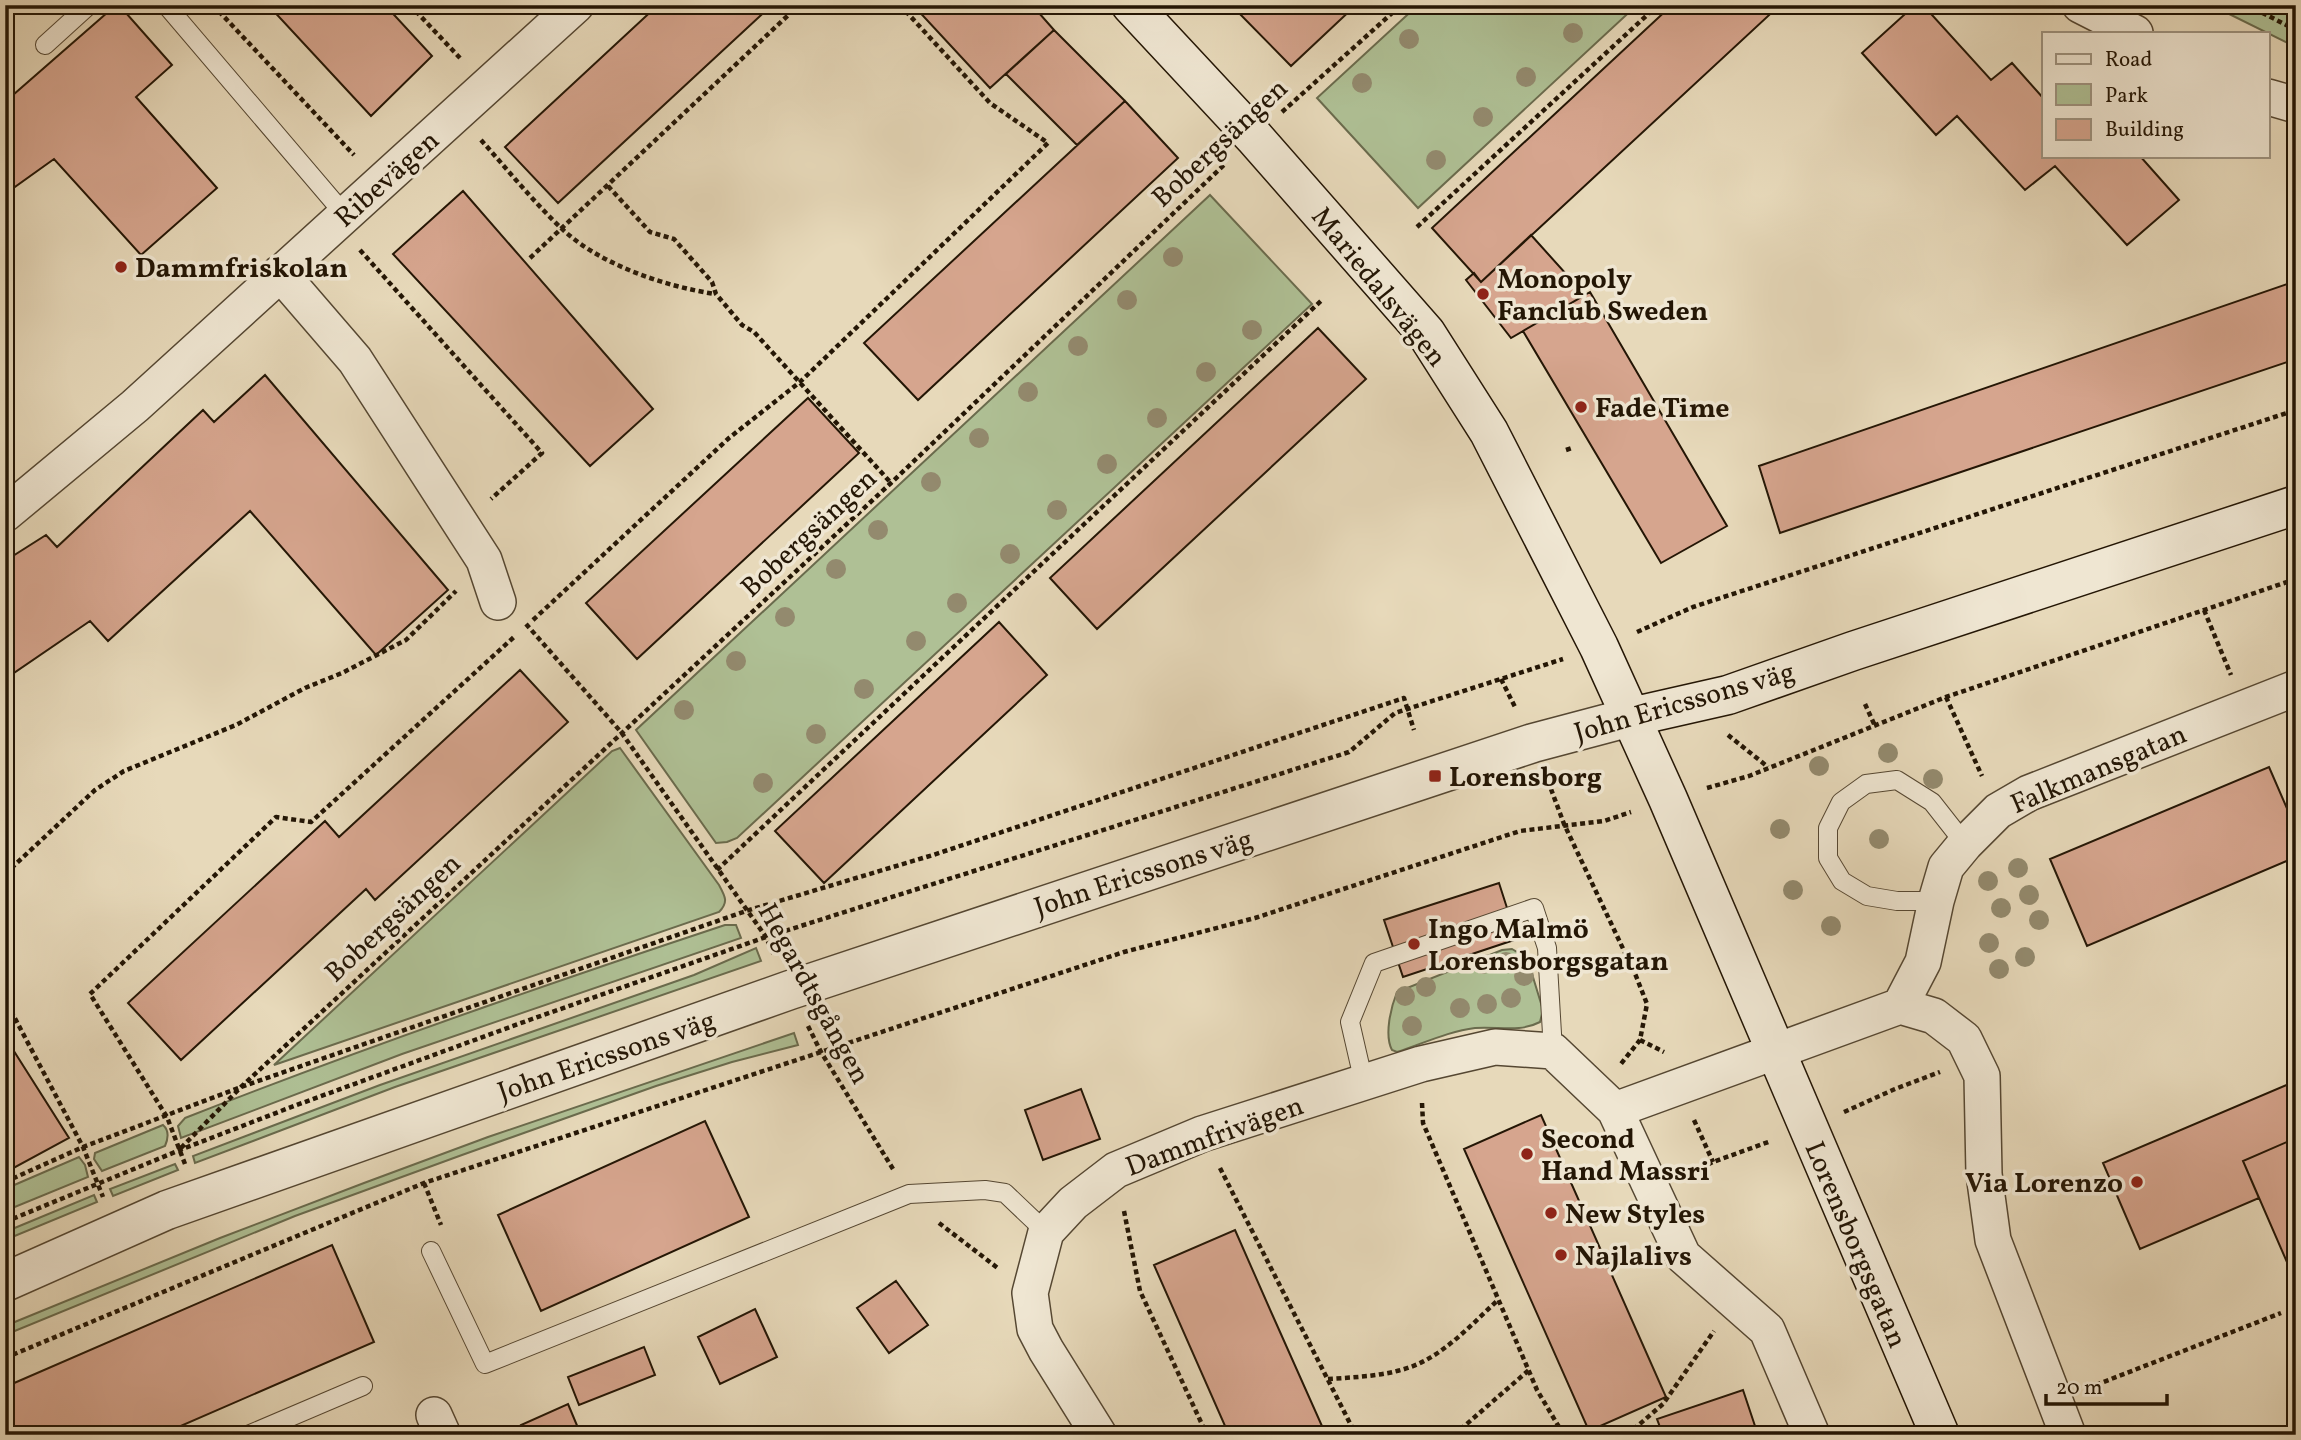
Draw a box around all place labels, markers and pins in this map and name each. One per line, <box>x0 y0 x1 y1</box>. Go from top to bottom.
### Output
place label: Dammfriskolan <box>135 250 348 289</box>
marker: Dammfriskolan <box>113 259 129 275</box>
place label: Monopoly Fanclub Sweden <box>1497 261 1708 332</box>
marker: Monopoly Fanclub Sweden <box>1475 286 1491 302</box>
place label: Fade Time <box>1595 390 1730 429</box>
marker: Fade Time <box>1573 399 1589 415</box>
place label: Lorensborg <box>1449 759 1602 798</box>
marker: Lorensborg <box>1427 768 1443 784</box>
place label: Ingo Malmö Lorensborgsgatan <box>1428 911 1669 982</box>
marker: Ingo Malmö Lorensborgsgatan <box>1406 936 1422 952</box>
place label: Second Hand Massri <box>1541 1121 1710 1192</box>
marker: Second Hand Massri <box>1519 1146 1535 1162</box>
place label: Via Lorenzo <box>1965 1165 2123 1204</box>
marker: Via Lorenzo <box>2129 1174 2145 1190</box>
place label: New Styles <box>1565 1196 1705 1235</box>
marker: New Styles <box>1543 1205 1559 1221</box>
place label: Najlalivs <box>1575 1238 1692 1277</box>
marker: Najlalivs <box>1553 1247 1569 1263</box>

